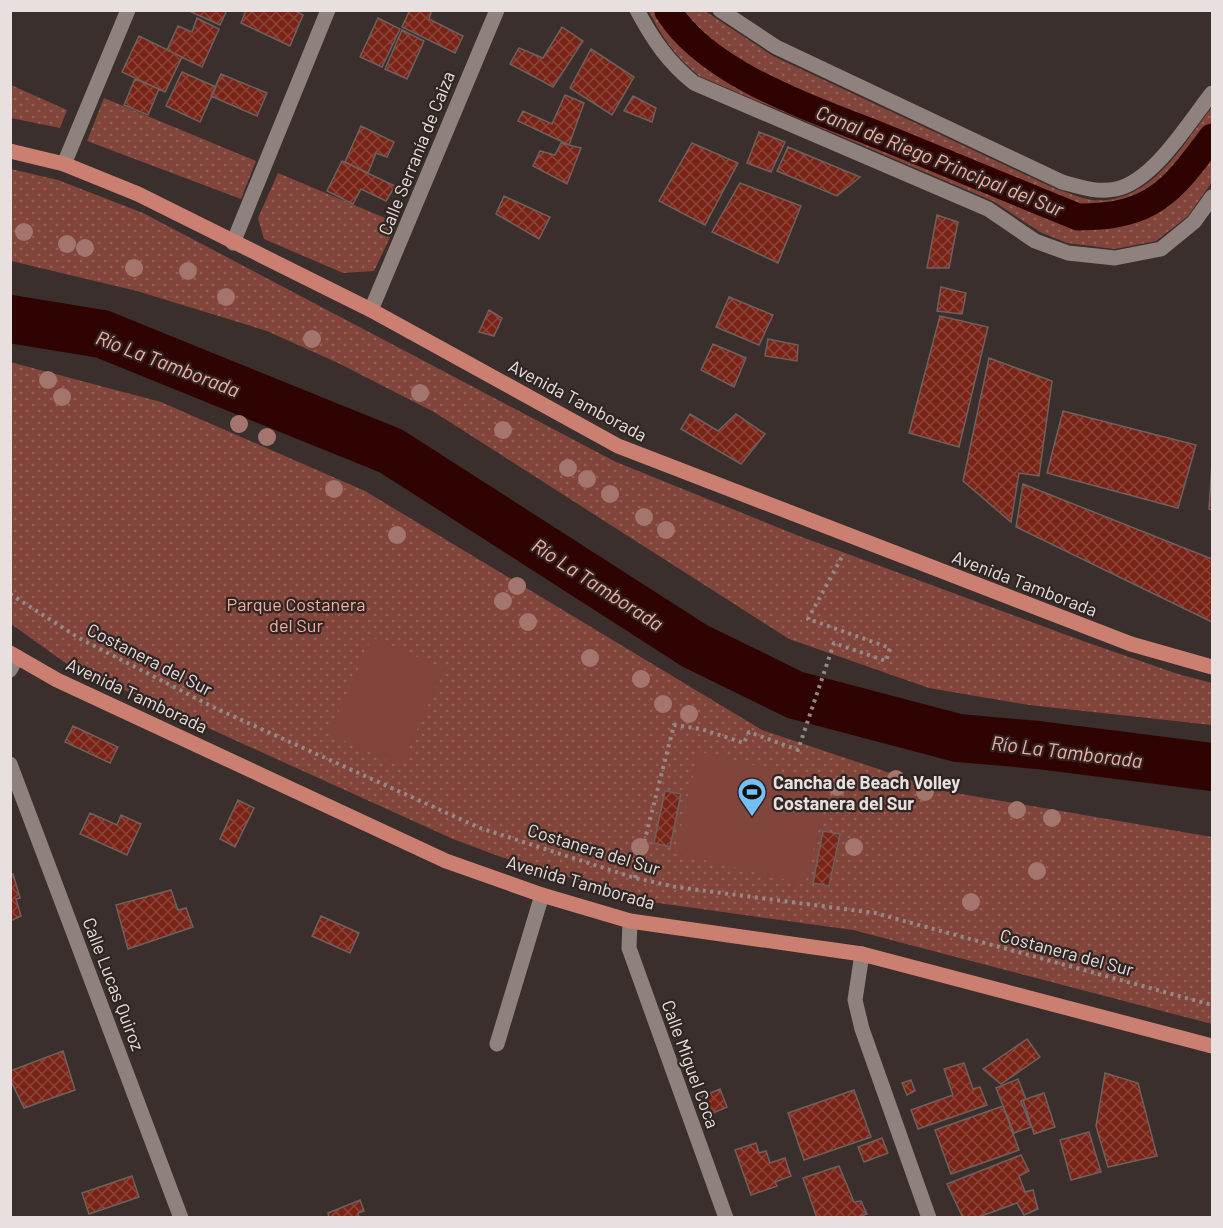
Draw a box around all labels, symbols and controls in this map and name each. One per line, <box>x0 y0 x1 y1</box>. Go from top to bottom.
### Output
street label: Calle Serranía de Caiza <box>373 68 459 238</box>
water label: Canal de Riego Principal del Sur <box>813 99 1068 221</box>
water label: Río La Tamborada <box>93 325 243 401</box>
street label: Avenida Tamborada <box>505 354 651 446</box>
water label: Río La Tamborada <box>528 533 668 635</box>
street label: Avenida Tamborada <box>949 545 1101 621</box>
park label: Parque Costanera del Sur <box>227 593 365 636</box>
street label: Costanera del Sur <box>84 618 217 700</box>
street label: Avenida Tamborada <box>63 653 211 737</box>
water label: Río La Tamborada <box>990 730 1144 772</box>
place label: Cancha de Beach Volley Costanera del Sur <box>773 771 960 814</box>
sports icon: Cancha de Beach Volley Costanera del Sur <box>736 776 768 818</box>
street label: Costanera del Sur <box>525 818 663 880</box>
street label: Avenida Tamborada <box>504 850 658 914</box>
street label: Calle Lucas Quiroz <box>78 914 150 1054</box>
street label: Costanera del Sur <box>998 924 1137 981</box>
street label: Calle Miguel Coca <box>658 997 724 1131</box>

